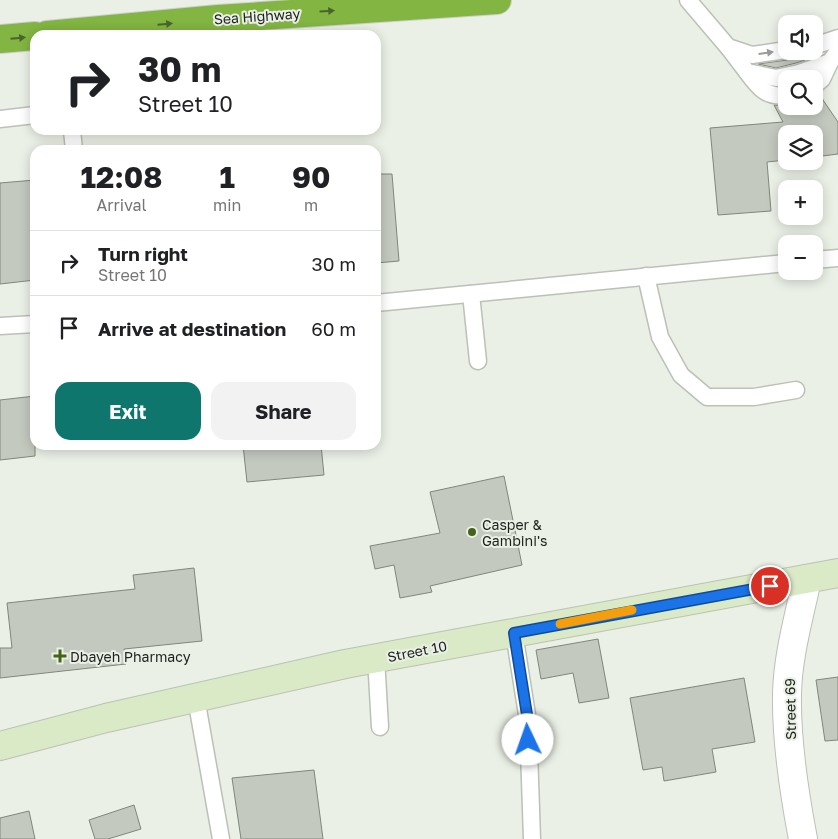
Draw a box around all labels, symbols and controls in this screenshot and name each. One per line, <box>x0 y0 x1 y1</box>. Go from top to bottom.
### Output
street label: Sea Highway <box>213 4 301 27</box>
one-way arrow <box>319 7 335 15</box>
map controls <box>778 15 823 280</box>
button: sound <box>778 15 823 60</box>
one-way arrow <box>157 20 173 28</box>
one-way arrow <box>10 34 26 42</box>
text: 30 m <box>138 48 221 90</box>
one-way arrow <box>759 49 775 57</box>
icon: right <box>55 50 120 115</box>
button: search <box>778 70 823 115</box>
text: Street 10 <box>138 90 233 117</box>
button: layers <box>778 125 823 170</box>
text: 12:08 <box>81 159 163 195</box>
text: 1 <box>220 159 235 195</box>
text: 90 <box>292 159 330 195</box>
button: + <box>778 180 823 225</box>
text: Arrival <box>96 195 147 215</box>
text: min <box>213 195 241 215</box>
text: m <box>304 195 318 215</box>
button: − <box>778 235 823 280</box>
text: Turn right <box>98 242 188 265</box>
icon: right <box>55 249 83 277</box>
text: 30 m <box>312 252 356 275</box>
text: Street 10 <box>98 265 167 285</box>
icon: arrive <box>55 314 83 342</box>
text: Arrive at destination <box>98 317 286 340</box>
text: 60 m <box>311 317 356 340</box>
button: Exit <box>55 382 201 440</box>
button: Share <box>211 382 356 440</box>
place label: Casper & Gambini's <box>482 516 547 549</box>
marker: Casper & Gambini's <box>466 526 478 538</box>
pin <box>749 565 791 607</box>
icon: arrive <box>756 572 784 600</box>
street label: Street 10 <box>386 637 448 665</box>
place label: Dbayeh Pharmacy <box>70 648 191 665</box>
marker: Dbayeh Pharmacy <box>54 650 66 662</box>
street label: Street 69 <box>781 678 799 740</box>
position arrow <box>501 713 553 765</box>

